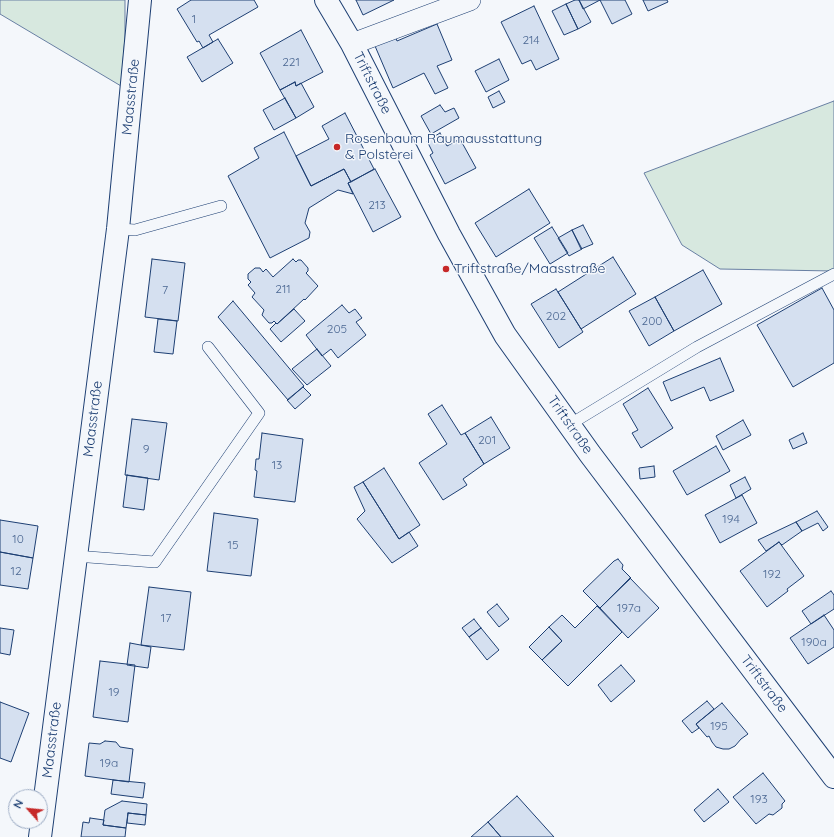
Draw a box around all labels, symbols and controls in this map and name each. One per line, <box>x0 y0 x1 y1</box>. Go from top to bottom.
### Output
house number: 1 <box>192 12 196 26</box>
house number: 214 <box>522 33 540 47</box>
street label: Triftstraße <box>349 49 395 117</box>
house number: 221 <box>282 55 300 69</box>
street label: Maasstraße <box>119 58 143 136</box>
place label: Rosenbaum Raumausstattung & Polsterei <box>345 131 542 164</box>
marker: Rosenbaum Raumausstattung & Polsterei <box>332 142 342 152</box>
house number: 213 <box>368 198 386 212</box>
place label: Triftstraße/Maasstraße <box>454 261 605 277</box>
marker: Triftstraße/Maasstraße <box>441 264 451 274</box>
house number: 211 <box>275 282 291 296</box>
house number: 7 <box>162 283 168 297</box>
house number: 202 <box>546 309 566 323</box>
house number: 200 <box>642 314 662 328</box>
house number: 205 <box>327 322 347 336</box>
street label: Maasstraße <box>80 380 106 458</box>
street label: Triftstraße <box>544 393 596 457</box>
house number: 201 <box>478 433 496 447</box>
house number: 9 <box>143 442 149 456</box>
house number: 13 <box>272 458 282 472</box>
house number: 194 <box>722 512 740 526</box>
house number: 10 <box>12 532 24 546</box>
house number: 15 <box>228 538 238 552</box>
house number: 12 <box>10 564 22 578</box>
house number: 192 <box>763 567 781 581</box>
house number: 197a <box>617 601 641 615</box>
house number: 17 <box>161 611 171 625</box>
house number: 190a <box>801 635 827 649</box>
street label: Triftstraße <box>737 652 791 716</box>
house number: 19 <box>108 685 120 699</box>
street label: Maasstraße <box>39 701 65 779</box>
house number: 195 <box>710 719 728 733</box>
house number: 19a <box>100 756 118 770</box>
north arrow <box>8 789 48 829</box>
house number: 193 <box>750 792 768 806</box>
text: N <box>10 797 26 811</box>

